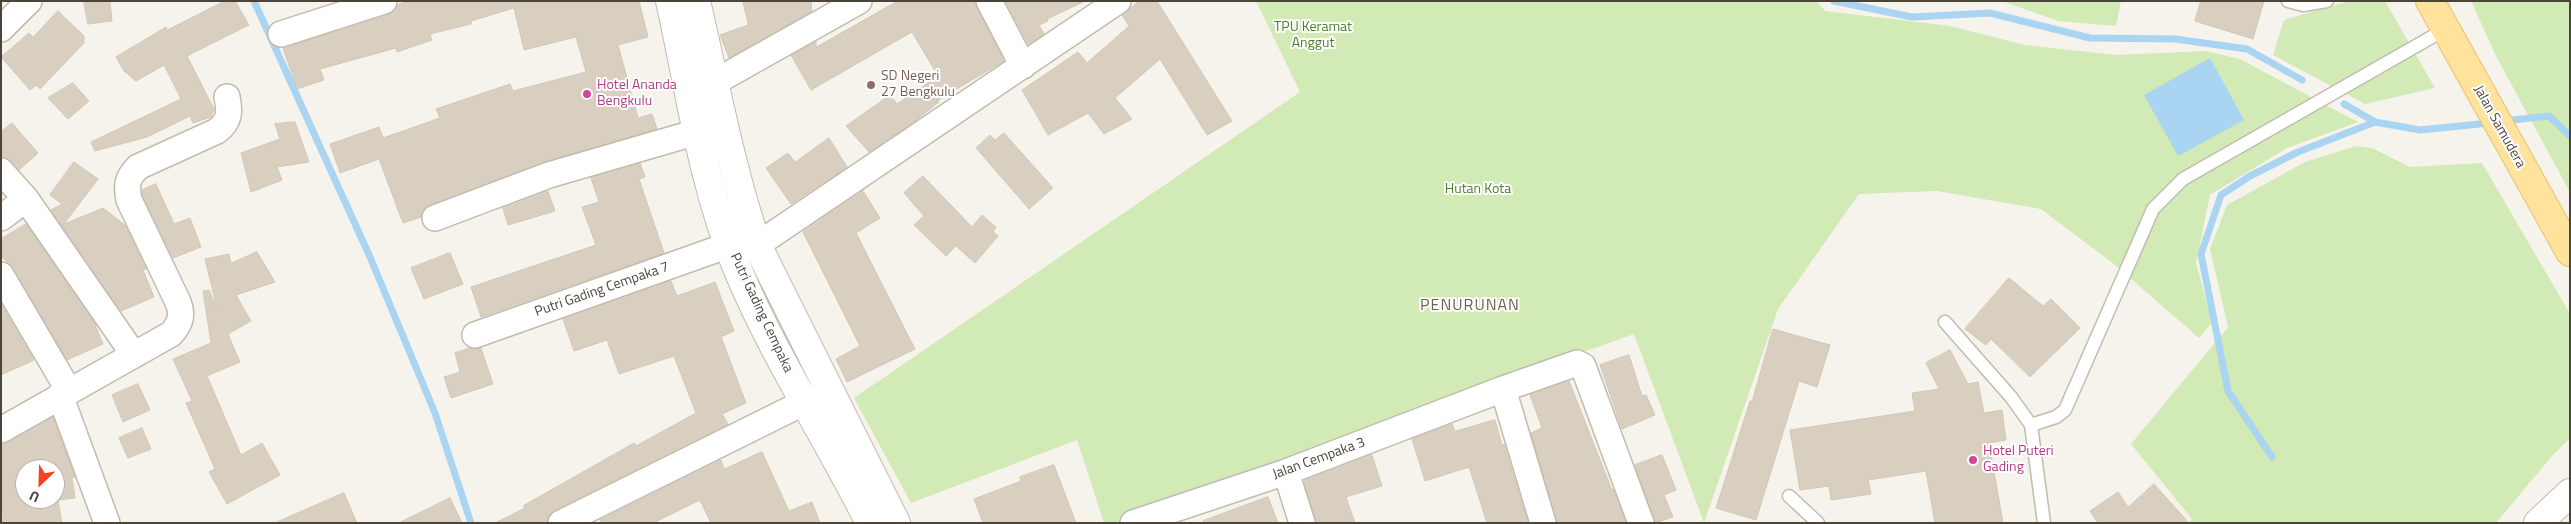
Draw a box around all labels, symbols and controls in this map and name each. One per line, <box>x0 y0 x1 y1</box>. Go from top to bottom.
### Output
park label: TPU Keramat Anggut <box>1274 20 1352 52</box>
place label: SD Negeri 27 Bengkulu <box>881 69 955 102</box>
place label: Hotel Ananda Bengkulu <box>597 78 677 110</box>
marker: SD Negeri 27 Bengkulu <box>865 79 877 91</box>
street label: Jalan Samudera <box>2469 83 2529 171</box>
marker: Hotel Ananda Bengkulu <box>581 88 593 100</box>
park label: Hutan Kota <box>1445 182 1511 198</box>
street label: Putri Gading Cempaka <box>726 251 796 375</box>
street label: Putri Gading Cempaka 7 <box>533 259 671 321</box>
district label: PENURUNAN <box>1419 296 1521 316</box>
street label: Jalan Cempaka 3 <box>1270 434 1368 484</box>
place label: Hotel Puteri Gading <box>1983 444 2054 477</box>
marker: Hotel Puteri Gading <box>1967 454 1979 466</box>
north arrow <box>15 459 65 509</box>
text: U <box>26 486 43 509</box>

